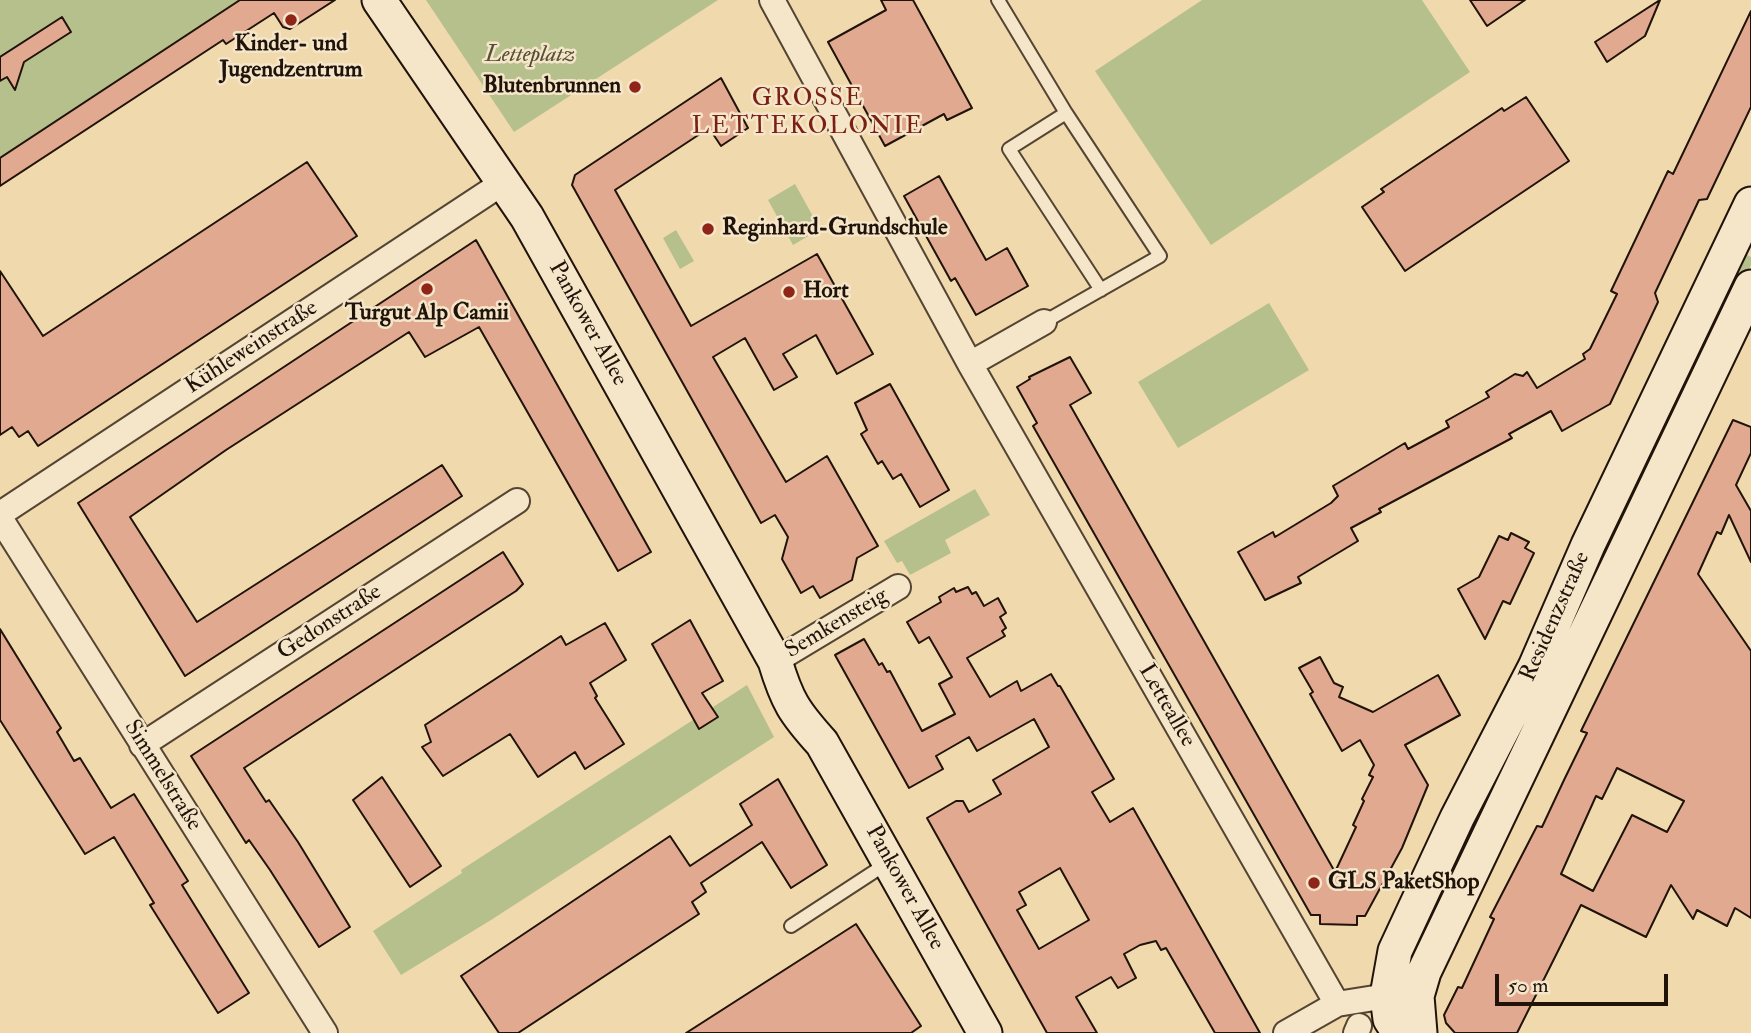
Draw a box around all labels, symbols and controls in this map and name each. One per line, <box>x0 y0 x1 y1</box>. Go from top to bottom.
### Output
marker: Kinder- und Jugendzentrum <box>283 12 299 28</box>
place label: Kinder- und Jugendzentrum <box>219 31 363 85</box>
park label: Letteplatz <box>485 42 575 70</box>
place label: Blutenbrunnen <box>483 73 621 101</box>
marker: Blutenbrunnen <box>627 79 643 95</box>
district label: GROSSE LETTEKOLONIE <box>693 86 923 142</box>
place label: Reginhard-Grundschule <box>722 215 947 243</box>
marker: Reginhard-Grundschule <box>700 221 716 237</box>
street label: Pankower Allee <box>541 257 633 391</box>
place label: Hort <box>803 278 849 306</box>
marker: Turgut Alp Camii <box>419 281 435 297</box>
marker: Hort <box>781 284 797 300</box>
street label: Kühleweinstraße <box>181 295 323 401</box>
place label: Turgut Alp Camii <box>345 300 509 328</box>
street label: Residenzstraße <box>1515 548 1597 686</box>
street label: Gedonstraße <box>273 579 387 667</box>
street label: Semkensteig <box>781 583 893 665</box>
street label: Letteallee <box>1131 660 1201 752</box>
street label: Simmelstraße <box>117 716 207 836</box>
street label: Pankower Allee <box>858 821 950 955</box>
place label: GLS PaketShop <box>1328 869 1479 897</box>
marker: GLS PaketShop <box>1306 875 1322 891</box>
scale bar <box>1499 960 1672 1004</box>
text: 50 m <box>1508 972 1549 999</box>

